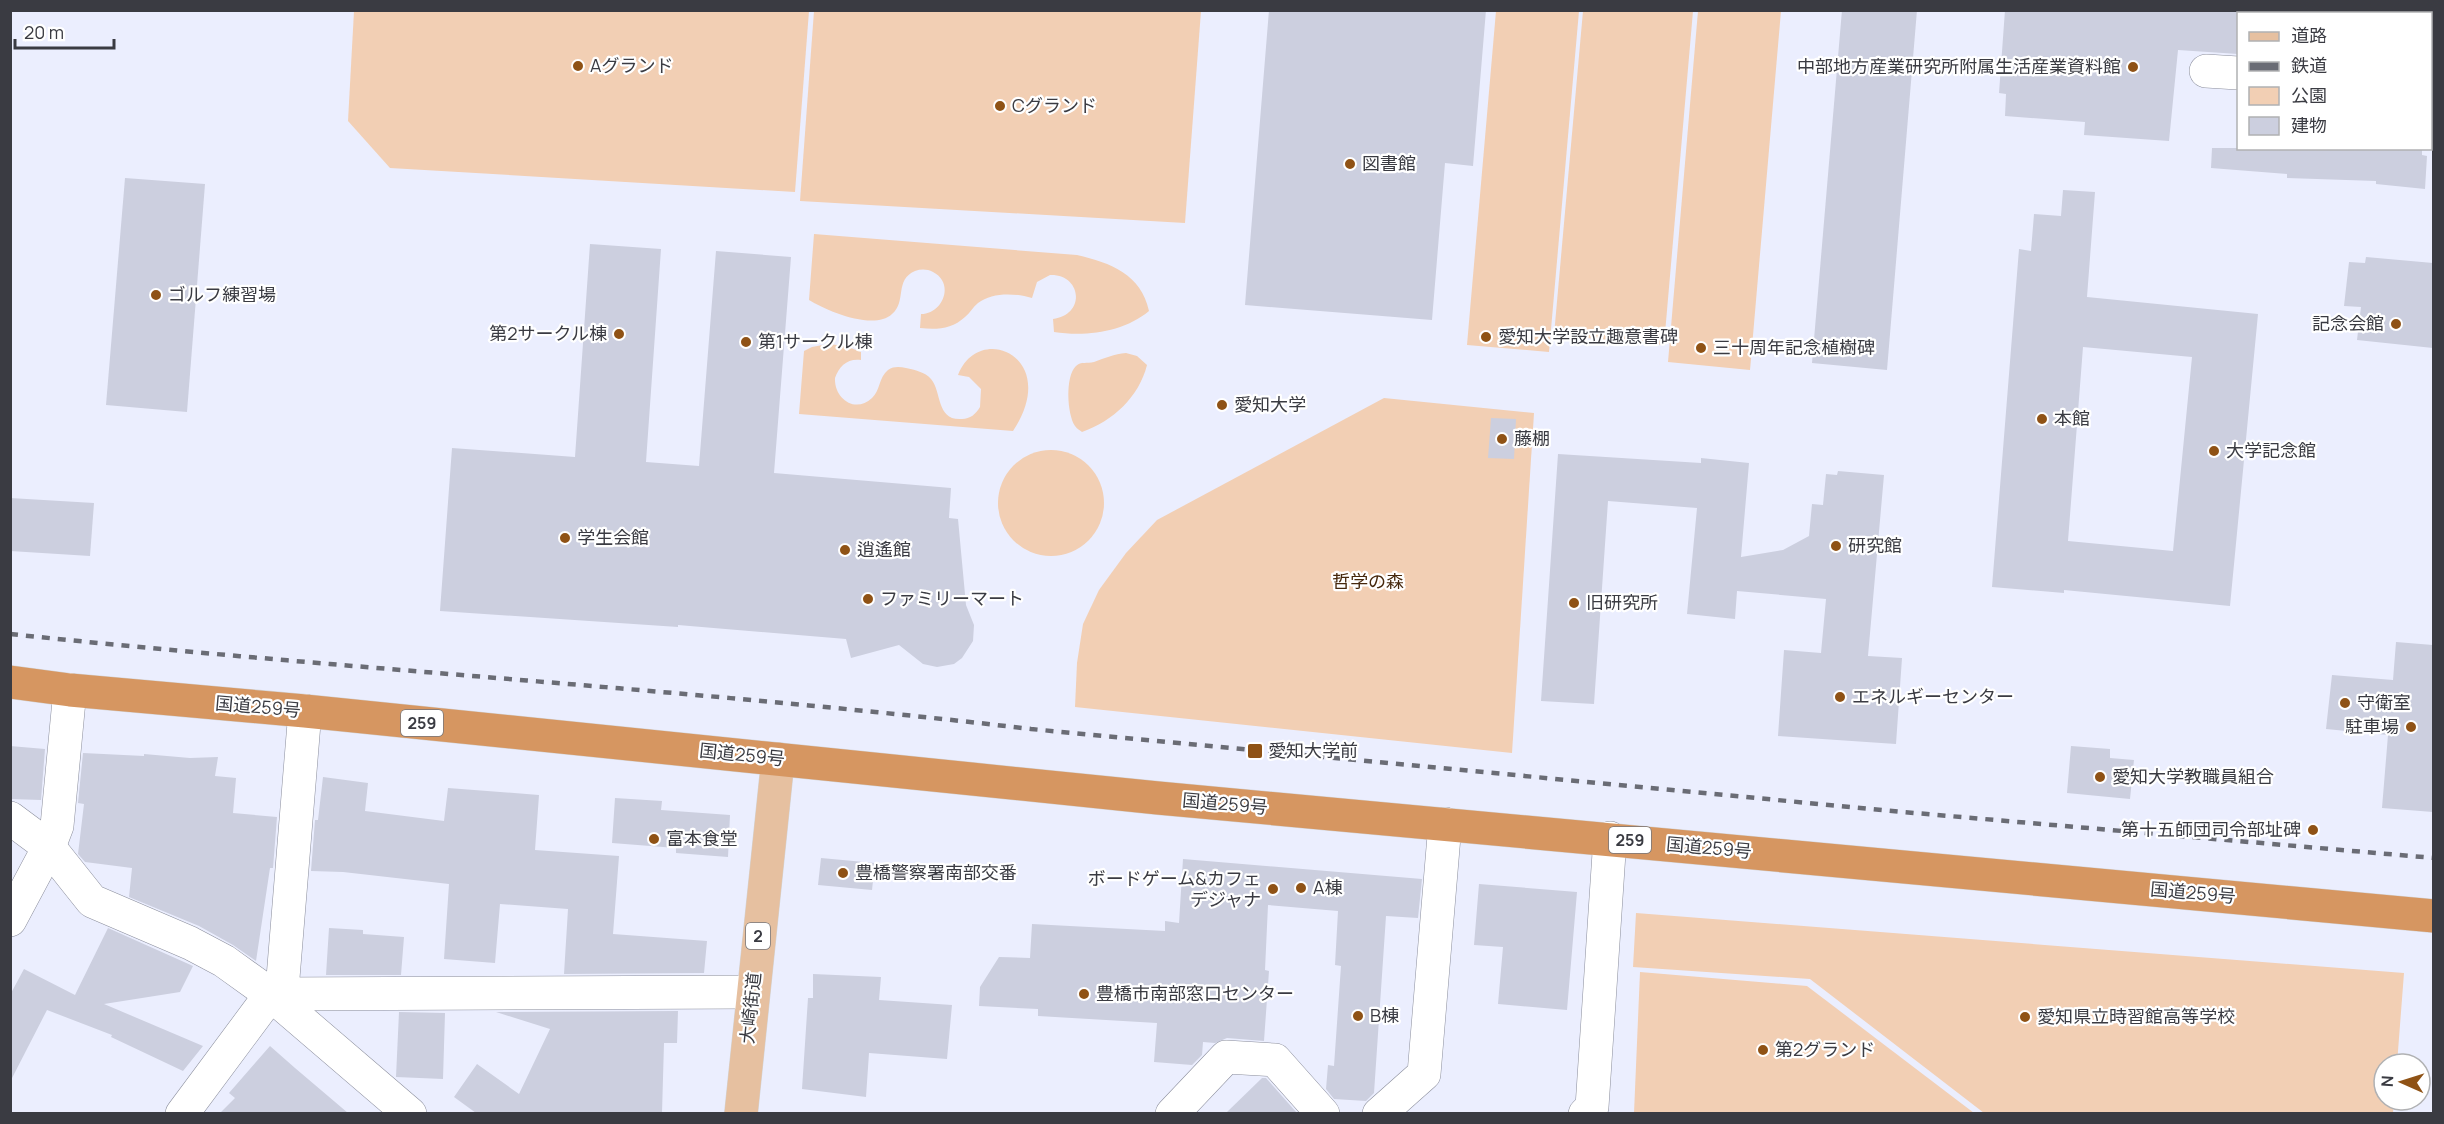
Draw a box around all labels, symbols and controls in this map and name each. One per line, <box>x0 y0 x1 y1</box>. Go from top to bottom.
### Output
scale bar <box>15 12 114 50</box>
legend <box>2237 12 2432 150</box>
text: 20 m <box>24 20 64 44</box>
text: 道路 <box>2291 23 2327 47</box>
place label: Aグランド <box>590 53 673 77</box>
text: 鉄道 <box>2291 53 2327 77</box>
place label: 中部地方産業研究所附属生活産業資料館 <box>1797 54 2121 78</box>
marker: Aグランド <box>571 59 585 73</box>
marker: 中部地方産業研究所附属生活産業資料館 <box>2126 60 2140 74</box>
text: 公園 <box>2291 83 2327 107</box>
place label: Cグランド <box>1012 93 1097 117</box>
marker: Cグランド <box>993 99 1007 113</box>
text: 建物 <box>2291 113 2327 137</box>
place label: 図書館 <box>1362 151 1416 175</box>
marker: 図書館 <box>1343 157 1357 171</box>
place label: ゴルフ練習場 <box>168 282 276 306</box>
marker: ゴルフ練習場 <box>149 288 163 302</box>
place label: 記念会館 <box>2312 311 2384 335</box>
marker: 記念会館 <box>2389 317 2403 331</box>
place label: 第2サークル棟 <box>489 321 607 345</box>
place label: 愛知大学設立趣意書碑 <box>1498 324 1678 348</box>
marker: 第2サークル棟 <box>612 327 626 341</box>
place label: 第1サークル棟 <box>758 329 872 353</box>
marker: 愛知大学設立趣意書碑 <box>1479 330 1493 344</box>
marker: 第1サークル棟 <box>739 335 753 349</box>
place label: 三十周年記念植樹碑 <box>1713 335 1875 359</box>
marker: 三十周年記念植樹碑 <box>1694 341 1708 355</box>
place label: 愛知大学 <box>1234 392 1306 416</box>
marker: 愛知大学 <box>1215 398 1229 412</box>
place label: 本館 <box>2054 406 2090 430</box>
marker: 本館 <box>2035 412 2049 426</box>
place label: 藤棚 <box>1514 426 1550 450</box>
marker: 藤棚 <box>1495 432 1509 446</box>
place label: 大学記念館 <box>2226 438 2316 462</box>
marker: 大学記念館 <box>2207 444 2221 458</box>
place label: 学生会館 <box>577 525 649 549</box>
marker: 学生会館 <box>558 531 572 545</box>
place label: 研究館 <box>1848 533 1902 557</box>
place label: 逍遙館 <box>857 537 911 561</box>
marker: 研究館 <box>1829 539 1843 553</box>
marker: 逍遙館 <box>838 543 852 557</box>
park label: 哲学の森 <box>1332 569 1404 593</box>
place label: ファミリーマート <box>880 586 1024 610</box>
place label: 旧研究所 <box>1586 590 1658 614</box>
marker: ファミリーマート <box>861 592 875 606</box>
marker: 旧研究所 <box>1567 596 1581 610</box>
place label: エネルギーセンター <box>1852 684 2014 708</box>
street label: 国道259号 <box>214 690 302 722</box>
marker: エネルギーセンター <box>1833 690 1847 704</box>
place label: 守衛室 <box>2357 690 2411 714</box>
marker: 守衛室 <box>2338 696 2352 710</box>
road number: 259 <box>401 710 443 736</box>
place label: 駐車場 <box>2345 714 2399 738</box>
marker: 駐車場 <box>2404 720 2418 734</box>
street label: 国道259号 <box>698 738 786 770</box>
place label: 愛知大学前 <box>1268 738 1358 762</box>
marker: 愛知大学前 <box>1246 742 1264 760</box>
place label: 愛知大学教職員組合 <box>2112 764 2274 788</box>
marker: 愛知大学教職員組合 <box>2093 770 2107 784</box>
street label: 国道259号 <box>1181 787 1269 819</box>
place label: 第十五師団司令部址碑 <box>2121 817 2301 841</box>
marker: 第十五師団司令部址碑 <box>2306 823 2320 837</box>
place label: 富本食堂 <box>666 826 738 850</box>
road number: 259 <box>1609 827 1651 853</box>
street label: 国道259号 <box>1665 831 1753 863</box>
marker: 富本食堂 <box>647 832 661 846</box>
place label: 豊橋警察署南部交番 <box>855 860 1017 884</box>
marker: 豊橋警察署南部交番 <box>836 866 850 880</box>
place label: ボードゲーム&カフェ デジャナ <box>1088 866 1261 911</box>
place label: A棟 <box>1313 875 1342 899</box>
street label: 国道259号 <box>2149 876 2237 908</box>
marker: A棟 <box>1294 881 1308 895</box>
marker: ボードゲーム&カフェ デジャナ <box>1266 882 1280 896</box>
road number: 2 <box>746 923 770 949</box>
street label: 大崎街道 <box>734 971 766 1045</box>
place label: 豊橋市南部窓口センター <box>1096 981 1294 1005</box>
marker: 豊橋市南部窓口センター <box>1077 987 1091 1001</box>
place label: B棟 <box>1370 1003 1399 1027</box>
place label: 愛知県立時習館高等学校 <box>2037 1004 2235 1028</box>
marker: B棟 <box>1351 1009 1365 1023</box>
marker: 愛知県立時習館高等学校 <box>2018 1010 2032 1024</box>
place label: 第2グランド <box>1775 1037 1875 1061</box>
marker: 第2グランド <box>1756 1043 1770 1057</box>
north arrow <box>2372 1052 2432 1112</box>
text: N <box>2376 1075 2398 1088</box>

